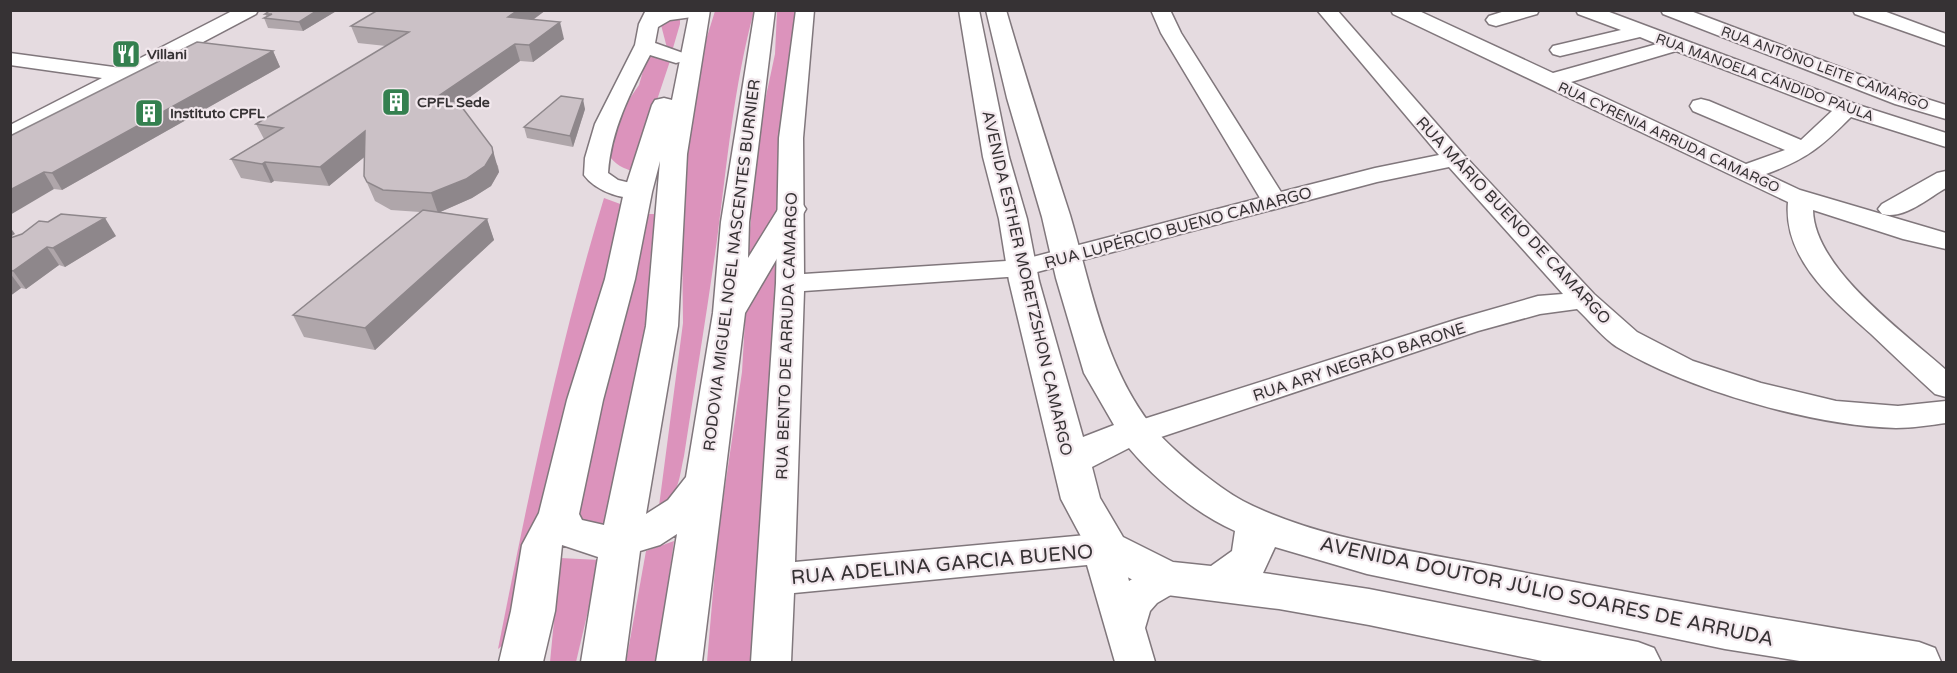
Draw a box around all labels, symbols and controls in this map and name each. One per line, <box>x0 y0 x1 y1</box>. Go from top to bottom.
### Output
street label: RUA ANTÔNO LEITE CAMARGO <box>1719 23 1931 114</box>
street label: RUA MANOELA CÁNDIDO PAULA <box>1653 30 1876 125</box>
restaurant icon: Villani <box>110 38 142 70</box>
place label: Villani <box>147 46 187 63</box>
street label: RODOVIA MIGUEL NOEL NASCENTES BURNIER <box>699 78 765 452</box>
street label: RUA CYRENIA ARRUDA CAMARGO <box>1555 78 1782 196</box>
building icon: CPFL Sede <box>380 86 412 118</box>
place label: CPFL Sede <box>417 94 490 111</box>
building icon: Instituto CPFL <box>133 97 165 129</box>
place label: Instituto CPFL <box>170 105 266 122</box>
street label: AVENIDA ESTHER MORETZSHON CAMARGO <box>977 109 1077 458</box>
street label: RUA MÁRIO BUENO DE CAMARGO <box>1412 113 1615 329</box>
street label: RUA LUPÉRCIO BUENO CAMARGO <box>1042 183 1314 273</box>
street label: RUA BENTO DE ARRUDA CAMARGO <box>772 192 802 480</box>
street label: RUA ARY NEGRÃO BARONE <box>1250 318 1468 406</box>
street label: AVENIDA DOUTOR JÚLIO SOARES DE ARRUDA <box>1318 531 1776 652</box>
street label: RUA ADELINA GARCIA BUENO <box>790 540 1094 590</box>

